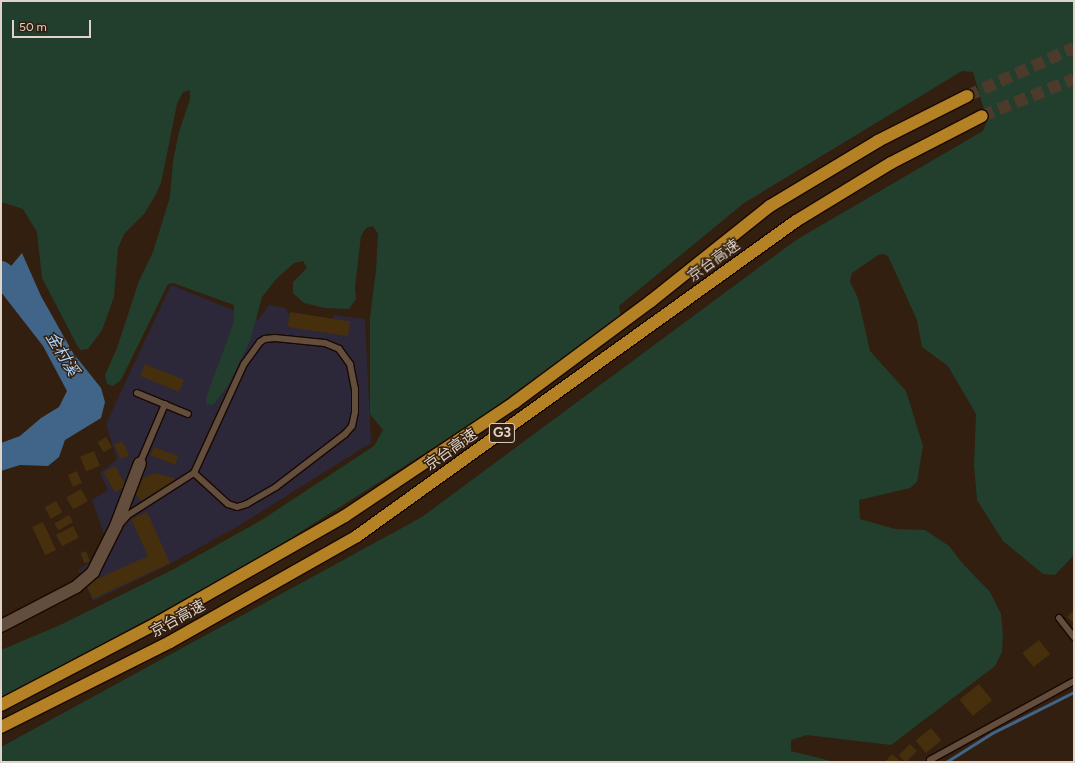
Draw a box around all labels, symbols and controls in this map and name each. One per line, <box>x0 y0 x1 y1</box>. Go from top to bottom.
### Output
scale bar <box>14 12 93 38</box>
text: 50 m <box>19 20 47 34</box>
street label: 京台高速 <box>684 236 744 286</box>
water label: 金村溪 <box>41 328 83 380</box>
road number: G3 <box>488 421 516 445</box>
street label: 京台高速 <box>421 425 481 475</box>
street label: 京台高速 <box>147 597 209 641</box>

